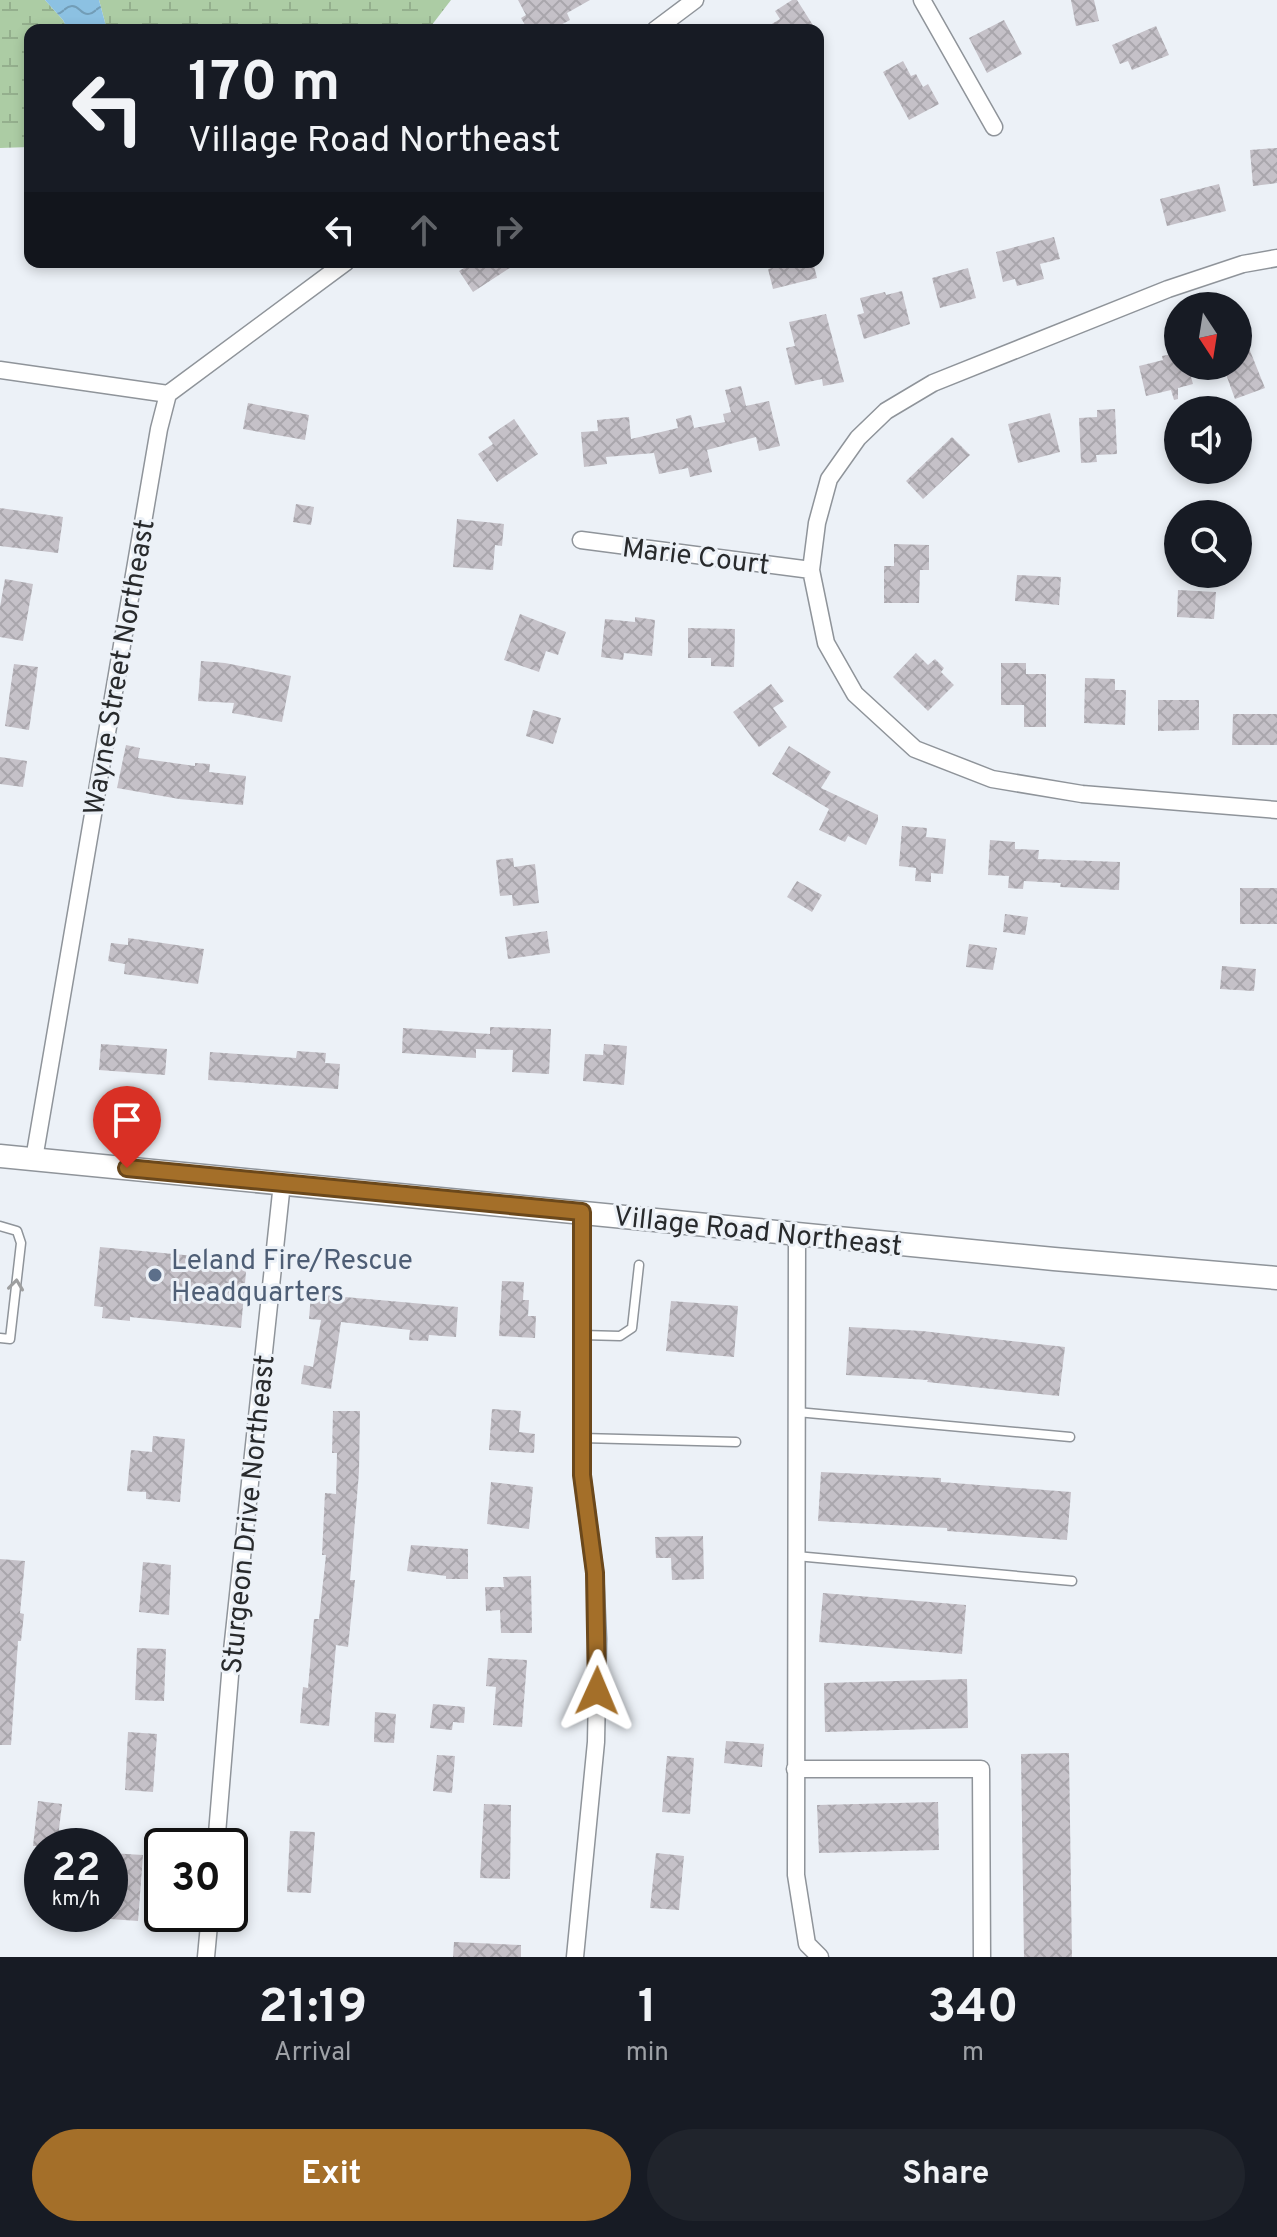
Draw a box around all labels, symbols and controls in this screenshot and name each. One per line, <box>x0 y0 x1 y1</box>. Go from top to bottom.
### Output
text: 170 m <box>188 50 340 120</box>
icon: left <box>56 56 160 160</box>
text: Village Road Northeast <box>188 119 561 165</box>
icon: left <box>318 208 362 252</box>
icon: ahead <box>402 208 446 252</box>
icon: right <box>486 208 530 252</box>
north arrow <box>1164 292 1252 380</box>
map controls <box>1164 292 1252 588</box>
button: sound <box>1164 396 1252 484</box>
button: search <box>1164 500 1252 588</box>
street label: Wayne Street Northeast <box>77 517 165 818</box>
street label: Marie Court <box>620 531 771 585</box>
pin <box>93 1086 161 1168</box>
icon: arrive <box>105 1098 149 1142</box>
street label: Village Road Northeast <box>612 1200 904 1266</box>
place label: Leland Fire/Rescue Headquarters <box>171 1244 413 1312</box>
marker: Leland Fire/Rescue Headquarters <box>146 1266 164 1284</box>
one-way arrow <box>8 1278 25 1291</box>
street label: Sturgeon Drive Northeast <box>215 1353 285 1676</box>
position arrow <box>555 1649 639 1733</box>
speed limit sign: 30 <box>144 1828 248 1932</box>
text: 22 <box>52 1845 100 1895</box>
text: km/h <box>52 1887 100 1913</box>
text: 21:19 <box>258 1979 367 2039</box>
text: 1 <box>638 1979 657 2039</box>
text: 340 <box>927 1979 1019 2039</box>
text: Arrival <box>274 2037 352 2070</box>
text: min <box>626 2037 669 2070</box>
text: m <box>962 2037 984 2070</box>
button: Exit <box>32 2129 631 2221</box>
button: Share <box>647 2129 1245 2221</box>

